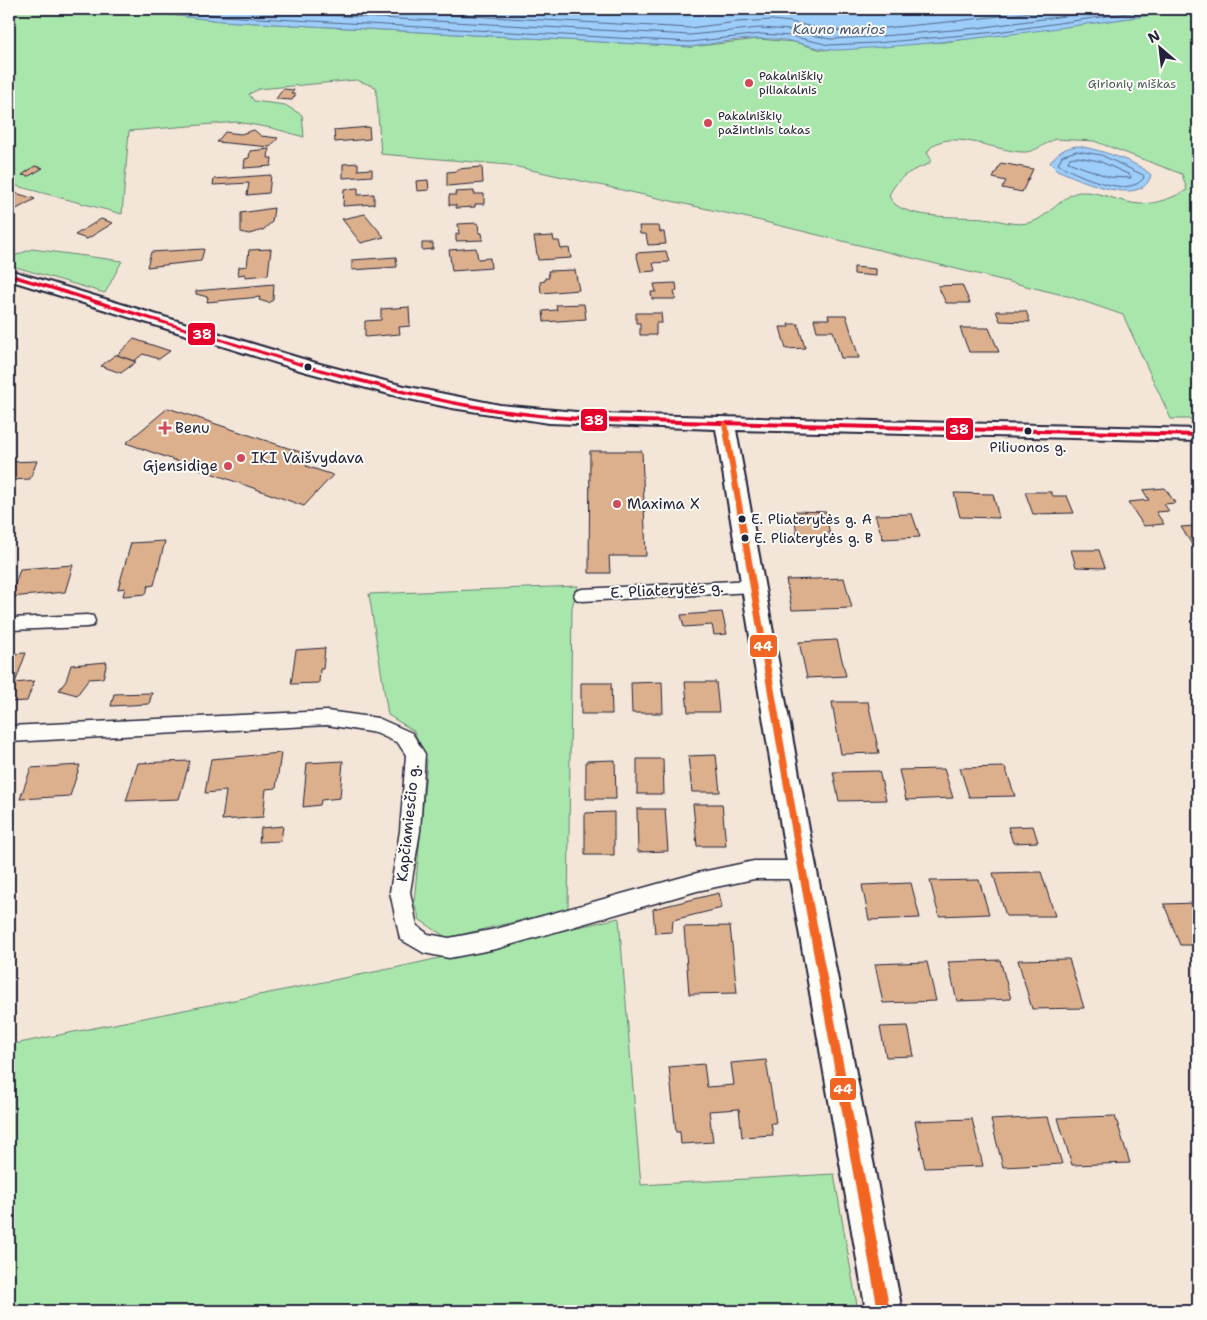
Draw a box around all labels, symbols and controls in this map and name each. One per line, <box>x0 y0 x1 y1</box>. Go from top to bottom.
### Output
water label: Kauno marios <box>792 20 886 38</box>
north arrow <box>1134 22 1184 72</box>
text: N <box>1145 26 1163 47</box>
place label: Pakalniškių piliakalnis <box>759 68 823 98</box>
park label: Girionių miškas <box>1088 76 1176 92</box>
marker: Pakalniškių piliakalnis <box>743 77 755 89</box>
place label: Pakalniškių pažintinis takas <box>718 108 811 138</box>
marker: Pakalniškių pažintinis takas <box>702 117 714 129</box>
line badge: 38 <box>187 322 216 346</box>
text: 38 <box>192 325 212 343</box>
unlabelled marker <box>303 362 313 372</box>
line badge: 38 <box>580 408 608 432</box>
text: 38 <box>584 411 604 429</box>
line badge: 38 <box>945 417 974 441</box>
place label: Benu <box>175 418 210 438</box>
text: 38 <box>949 420 969 438</box>
marker: Benu <box>159 422 171 434</box>
marker: Piliuonos g. <box>1023 426 1033 436</box>
place label: Piliuonos g. <box>990 438 1066 456</box>
place label: IKI Vaišvydava <box>251 448 364 468</box>
marker: IKI Vaišvydava <box>235 452 247 464</box>
place label: Gjensidige <box>143 456 218 476</box>
marker: Gjensidige <box>222 460 234 472</box>
place label: Maxima X <box>627 494 700 514</box>
marker: Maxima X <box>611 498 623 510</box>
place label: E. Pliaterytės g. A <box>751 510 872 528</box>
marker: E. Pliaterytės g. A <box>737 514 747 524</box>
place label: E. Pliaterytės g. B <box>754 529 873 547</box>
marker: E. Pliaterytės g. B <box>740 533 750 543</box>
street label: E. Pliaterytės g. <box>610 577 724 603</box>
line badge: 44 <box>749 634 778 658</box>
text: 44 <box>753 637 773 655</box>
street label: Kapčiamiesčio g. <box>392 763 424 883</box>
line badge: 44 <box>829 1077 857 1101</box>
text: 44 <box>833 1080 853 1098</box>

